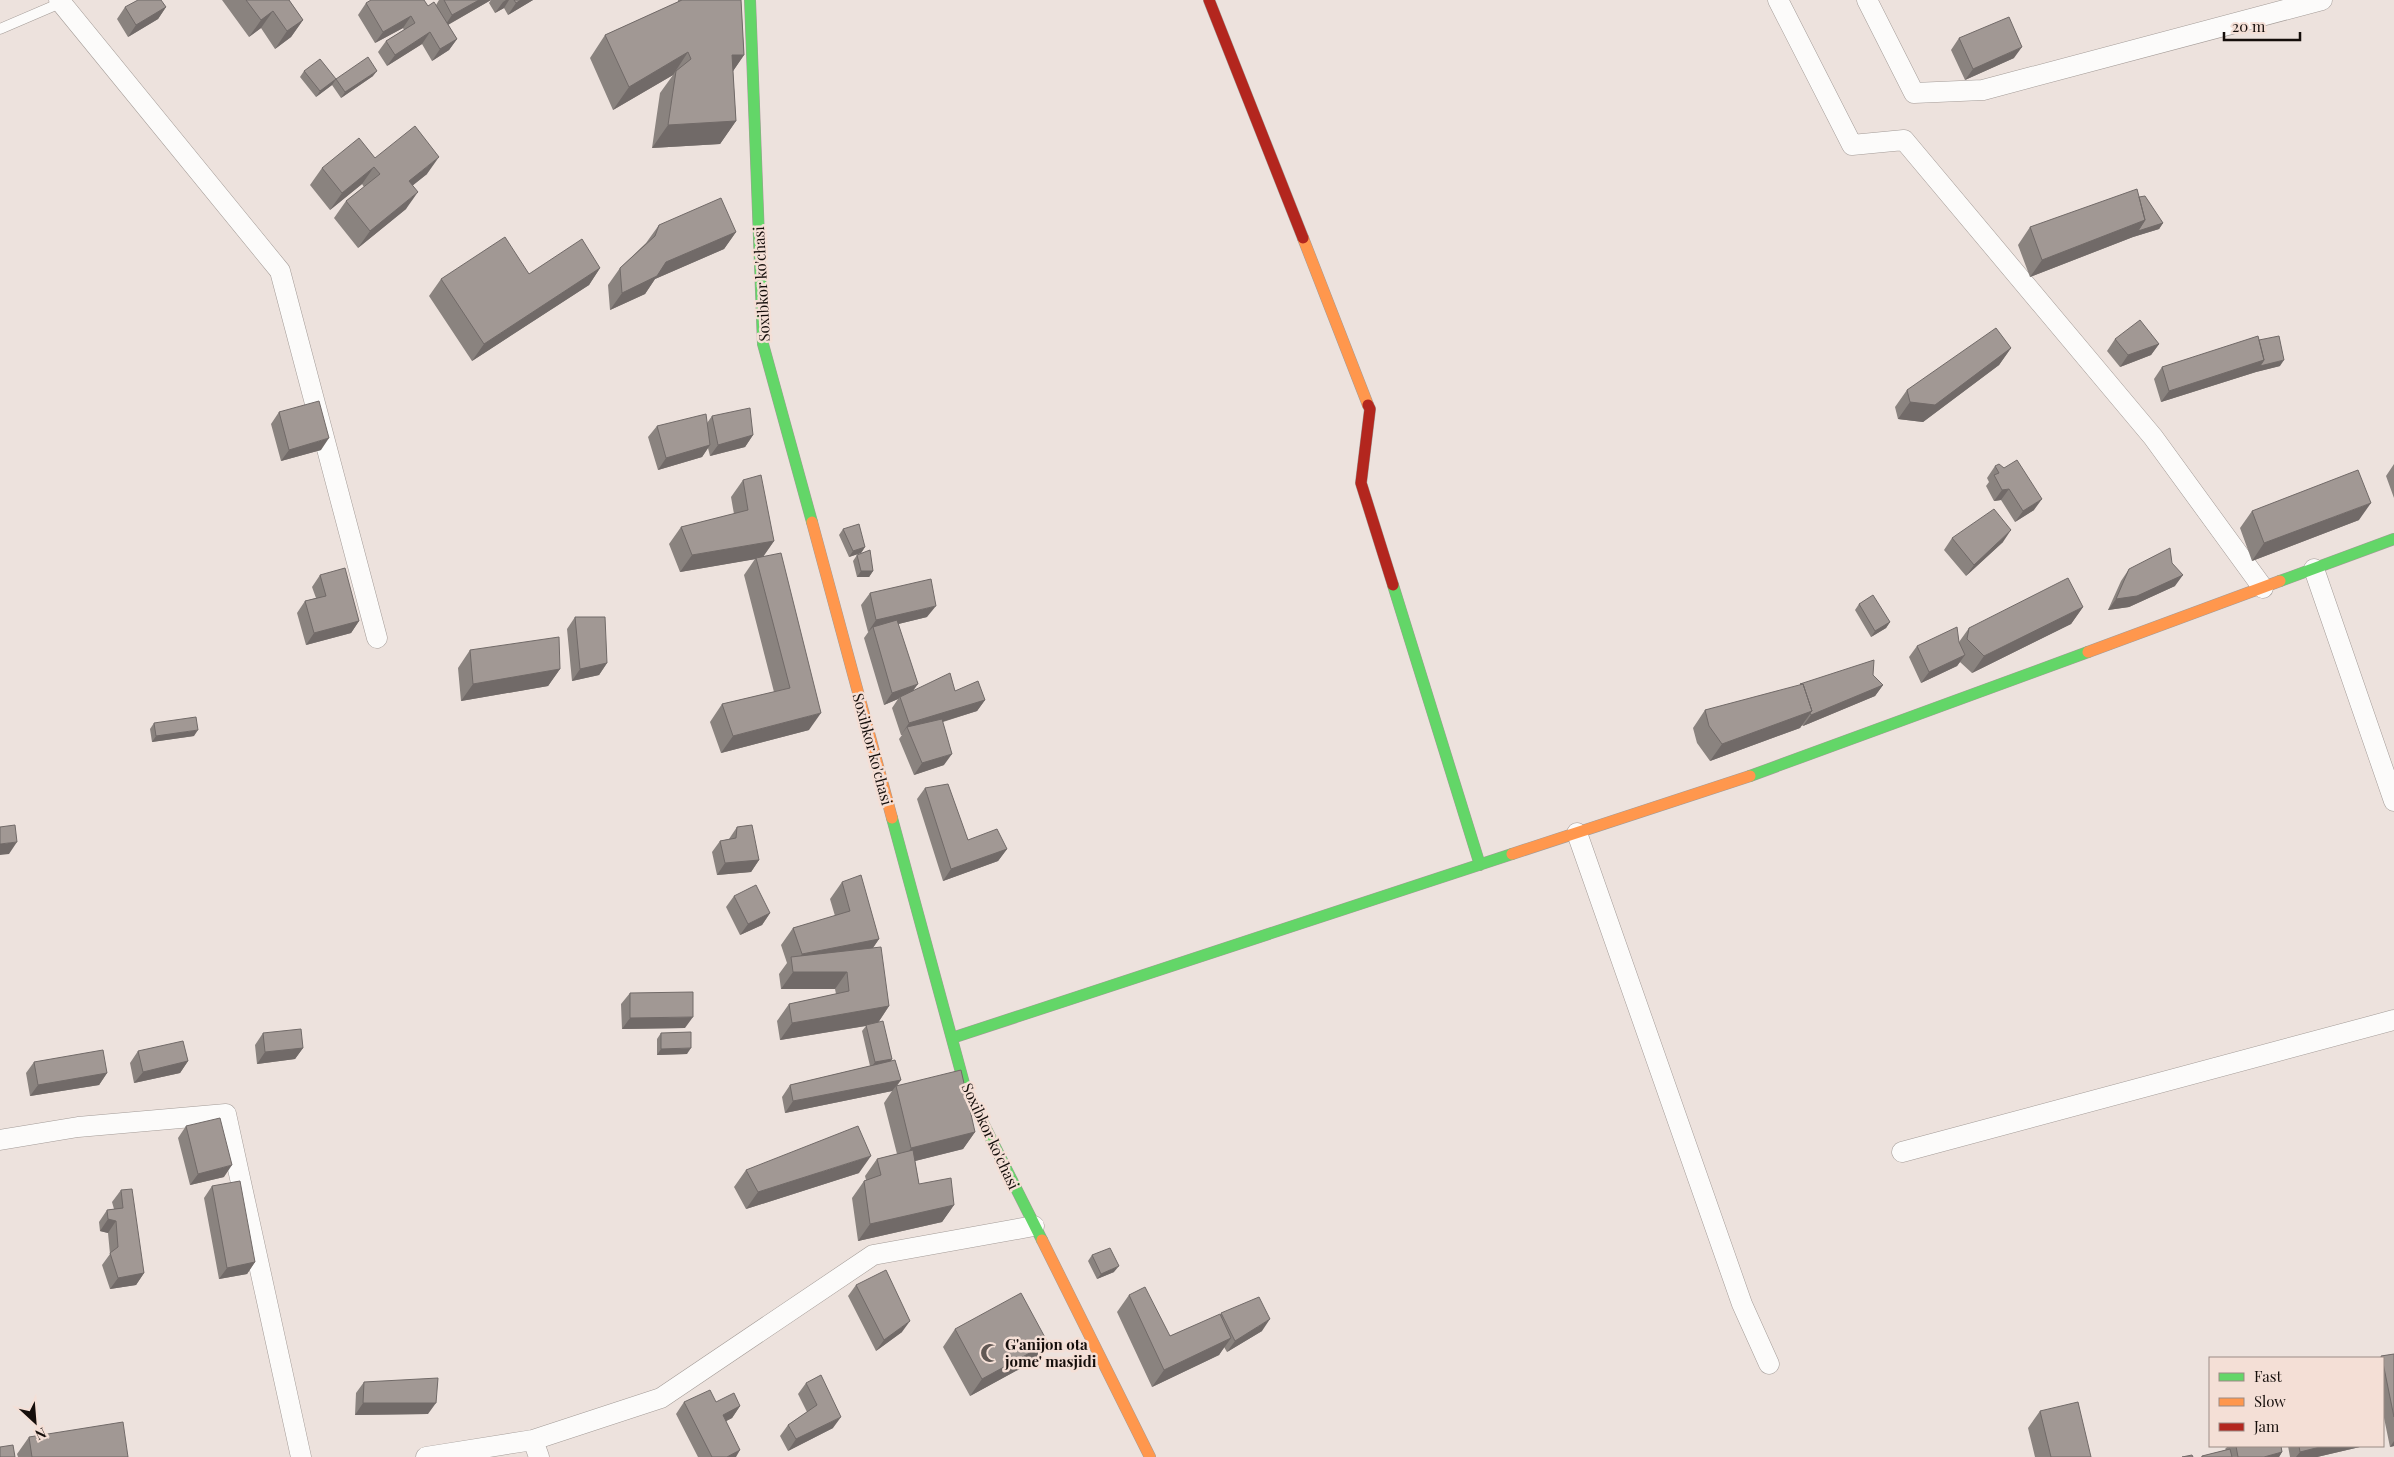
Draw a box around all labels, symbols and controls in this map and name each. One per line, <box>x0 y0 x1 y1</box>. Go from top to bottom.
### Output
scale bar <box>2224 10 2300 42</box>
text: 20 m <box>2232 16 2266 36</box>
street label: Soxibkor ko'chasi <box>748 225 774 342</box>
street label: Soxibkor ko'chasi <box>848 691 898 808</box>
street label: Soxibkor ko'chasi <box>958 1080 1025 1193</box>
place label: G'anijon ota jome' masjidi <box>1004 1334 1097 1371</box>
mosque icon: G'anijon ota jome' masjidi <box>979 1342 1001 1364</box>
legend <box>2209 1357 2384 1447</box>
text: Fast <box>2254 1366 2283 1386</box>
text: Slow <box>2254 1391 2286 1411</box>
north arrow <box>10 1397 60 1447</box>
text: Jam <box>2253 1416 2280 1436</box>
text: N <box>32 1423 50 1445</box>

